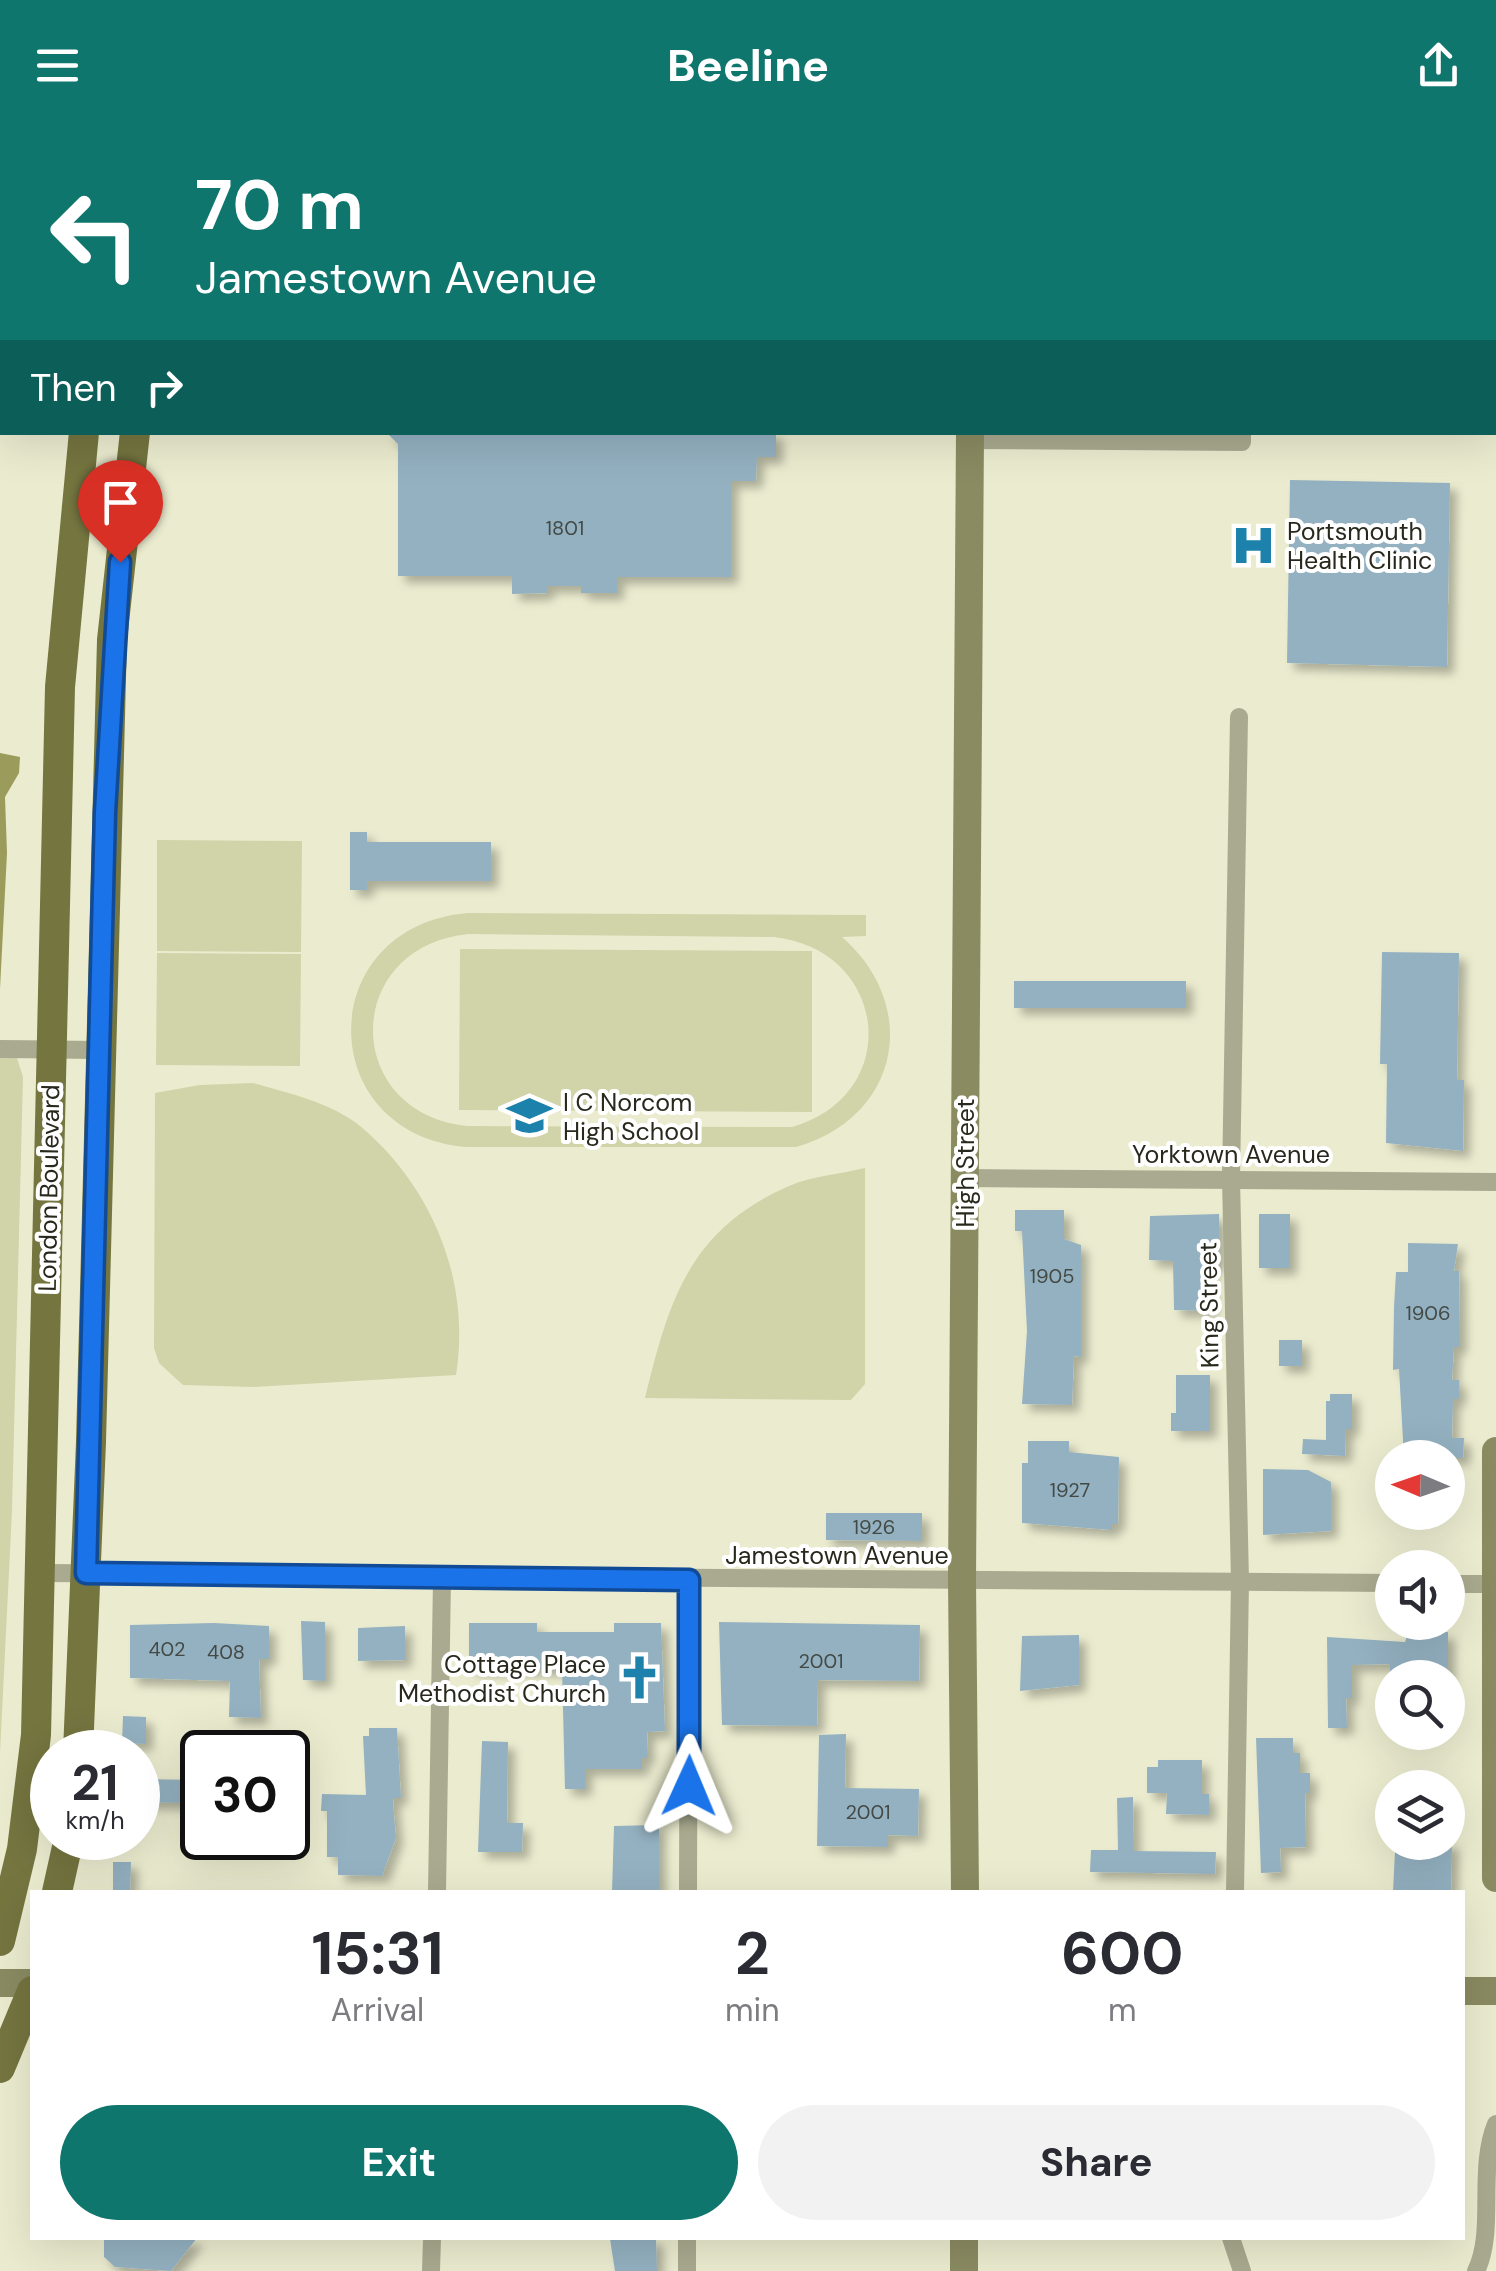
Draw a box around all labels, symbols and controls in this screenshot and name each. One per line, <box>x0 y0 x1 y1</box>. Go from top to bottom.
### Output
text: Beeline <box>667 36 829 95</box>
icon: menu <box>30 38 85 93</box>
icon: share <box>1411 38 1466 93</box>
text: 70 m <box>195 160 364 251</box>
icon: left <box>30 170 160 300</box>
text: Jamestown Avenue <box>195 248 597 307</box>
icon: right <box>137 360 192 415</box>
text: Then <box>30 363 117 413</box>
pin <box>78 460 163 563</box>
icon: arrive <box>93 475 148 530</box>
house number: 1801 <box>546 515 584 541</box>
place label: Portsmouth Health Clinic <box>1287 515 1432 577</box>
hospital icon: Portsmouth Health Clinic <box>1230 521 1278 569</box>
street label: London Boulevard <box>31 1084 67 1292</box>
place label: I C Norcom High School <box>563 1086 699 1148</box>
school or university icon: I C Norcom High School <box>506 1092 554 1140</box>
street label: High Street <box>949 1099 982 1227</box>
street label: Yorktown Avenue <box>1132 1138 1330 1171</box>
street label: King Street <box>1191 1242 1227 1368</box>
house number: 1905 <box>1030 1263 1074 1289</box>
house number: 1906 <box>1405 1300 1451 1326</box>
north arrow <box>1375 1440 1465 1530</box>
map controls <box>1375 1440 1465 1860</box>
house number: 1927 <box>1050 1477 1090 1503</box>
house number: 1926 <box>853 1514 895 1540</box>
street label: Jamestown Avenue <box>725 1539 949 1572</box>
button: sound <box>1375 1550 1465 1640</box>
house number: 402 <box>148 1636 186 1662</box>
house number: 408 <box>207 1639 245 1665</box>
place label: Cottage Place Methodist Church <box>398 1648 606 1710</box>
house number: 2001 <box>799 1648 843 1674</box>
church icon: Cottage Place Methodist Church <box>615 1654 663 1702</box>
button: search <box>1375 1660 1465 1750</box>
speed limit sign: 30 <box>180 1730 310 1860</box>
position arrow <box>637 1734 741 1838</box>
text: 21 <box>71 1750 119 1816</box>
button: layers <box>1375 1770 1465 1860</box>
house number: 2001 <box>846 1799 890 1825</box>
text: km/h <box>65 1804 125 1837</box>
text: 15:31 <box>311 1914 443 1993</box>
text: 2 <box>735 1914 770 1993</box>
text: 600 <box>1061 1914 1184 1993</box>
text: Arrival <box>331 1989 424 2031</box>
text: min <box>725 1989 780 2031</box>
text: m <box>1108 1989 1136 2031</box>
button: Exit <box>60 2105 738 2220</box>
button: Share <box>758 2105 1435 2220</box>

